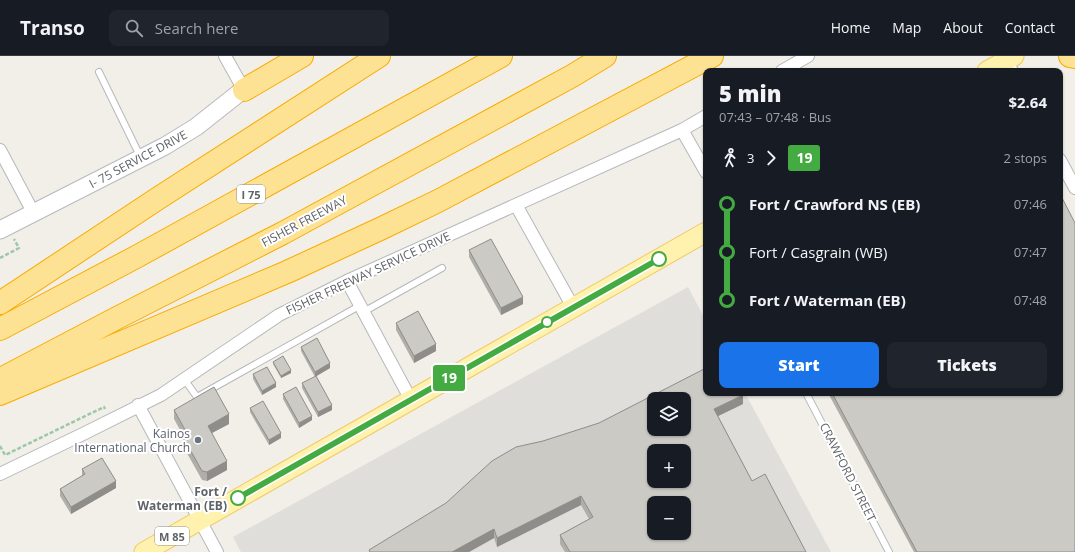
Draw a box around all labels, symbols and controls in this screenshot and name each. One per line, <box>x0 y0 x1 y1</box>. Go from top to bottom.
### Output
search box <box>109 10 389 46</box>
text: Transo <box>20 15 85 41</box>
icon: search <box>123 17 145 39</box>
text: Search here <box>155 18 238 38</box>
text: Home <box>831 18 870 37</box>
text: Map <box>892 18 921 37</box>
text: About <box>943 18 983 37</box>
text: Contact <box>1005 18 1055 37</box>
text: 5 min <box>719 78 782 108</box>
text: $2.64 <box>1008 92 1047 112</box>
text: 07:43 – 07:48 · Bus <box>719 108 831 126</box>
street label: I- 75 SERVICE DRIVE <box>86 126 190 192</box>
icon: walk <box>719 147 741 169</box>
icon: forward <box>760 147 782 169</box>
text: 19 <box>796 148 812 167</box>
text: 3 <box>747 149 754 167</box>
text: 2 stops <box>1003 149 1047 167</box>
road number: I 75 <box>237 185 265 203</box>
street label: FISHER FREEWAY <box>258 191 350 251</box>
text: Fort / Crawford NS (EB) <box>749 194 920 214</box>
text: 07:46 <box>1014 195 1047 213</box>
street label: FISHER FREEWAY SERVICE DRIVE <box>283 227 453 319</box>
text: Fort / Casgrain (WB) <box>749 242 887 262</box>
text: 07:47 <box>1014 243 1047 261</box>
unlabelled marker <box>651 251 667 267</box>
text: Fort / Waterman (EB) <box>749 290 906 310</box>
text: 07:48 <box>1014 291 1047 309</box>
unlabelled marker <box>541 316 553 328</box>
button: Start <box>719 342 879 388</box>
button: Tickets <box>887 342 1047 388</box>
line badge: 19 <box>431 365 467 391</box>
text: 19 <box>441 368 457 387</box>
map controls <box>647 392 691 540</box>
button: layers <box>647 392 691 436</box>
street label: CRAWFORD STREET <box>816 420 880 525</box>
place label: Kainos International Church <box>74 425 190 456</box>
marker: Kainos International Church <box>193 435 203 445</box>
button: + <box>647 444 691 488</box>
place label: Fort / Waterman (EB) <box>137 483 227 514</box>
marker: Fort / Waterman (EB) <box>230 490 246 506</box>
button: − <box>647 496 691 540</box>
road number: M 85 <box>155 527 189 545</box>

